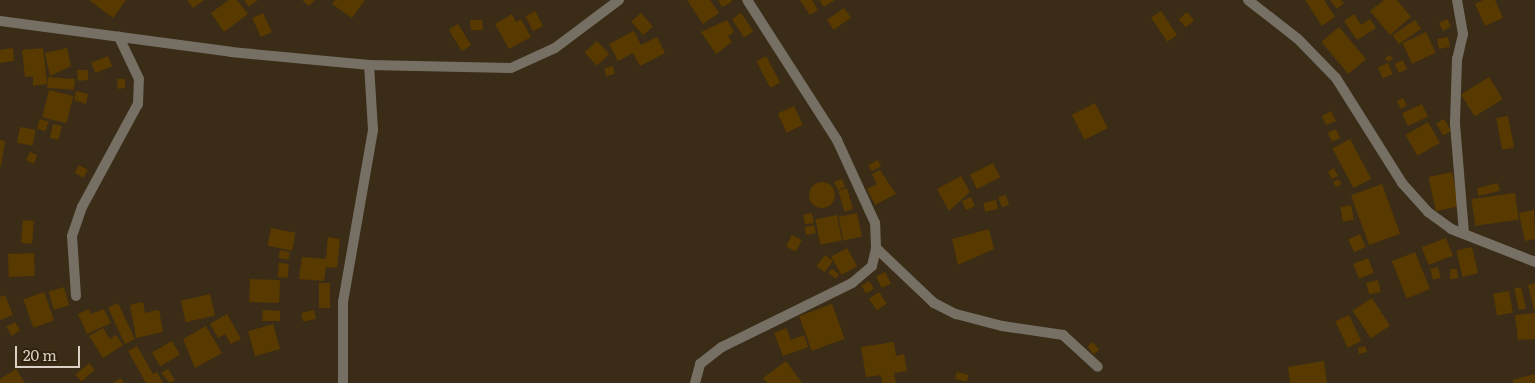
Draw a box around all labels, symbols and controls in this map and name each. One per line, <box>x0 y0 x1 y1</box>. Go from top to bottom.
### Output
scale bar <box>18 336 82 368</box>
text: 20 m <box>23 343 57 366</box>

